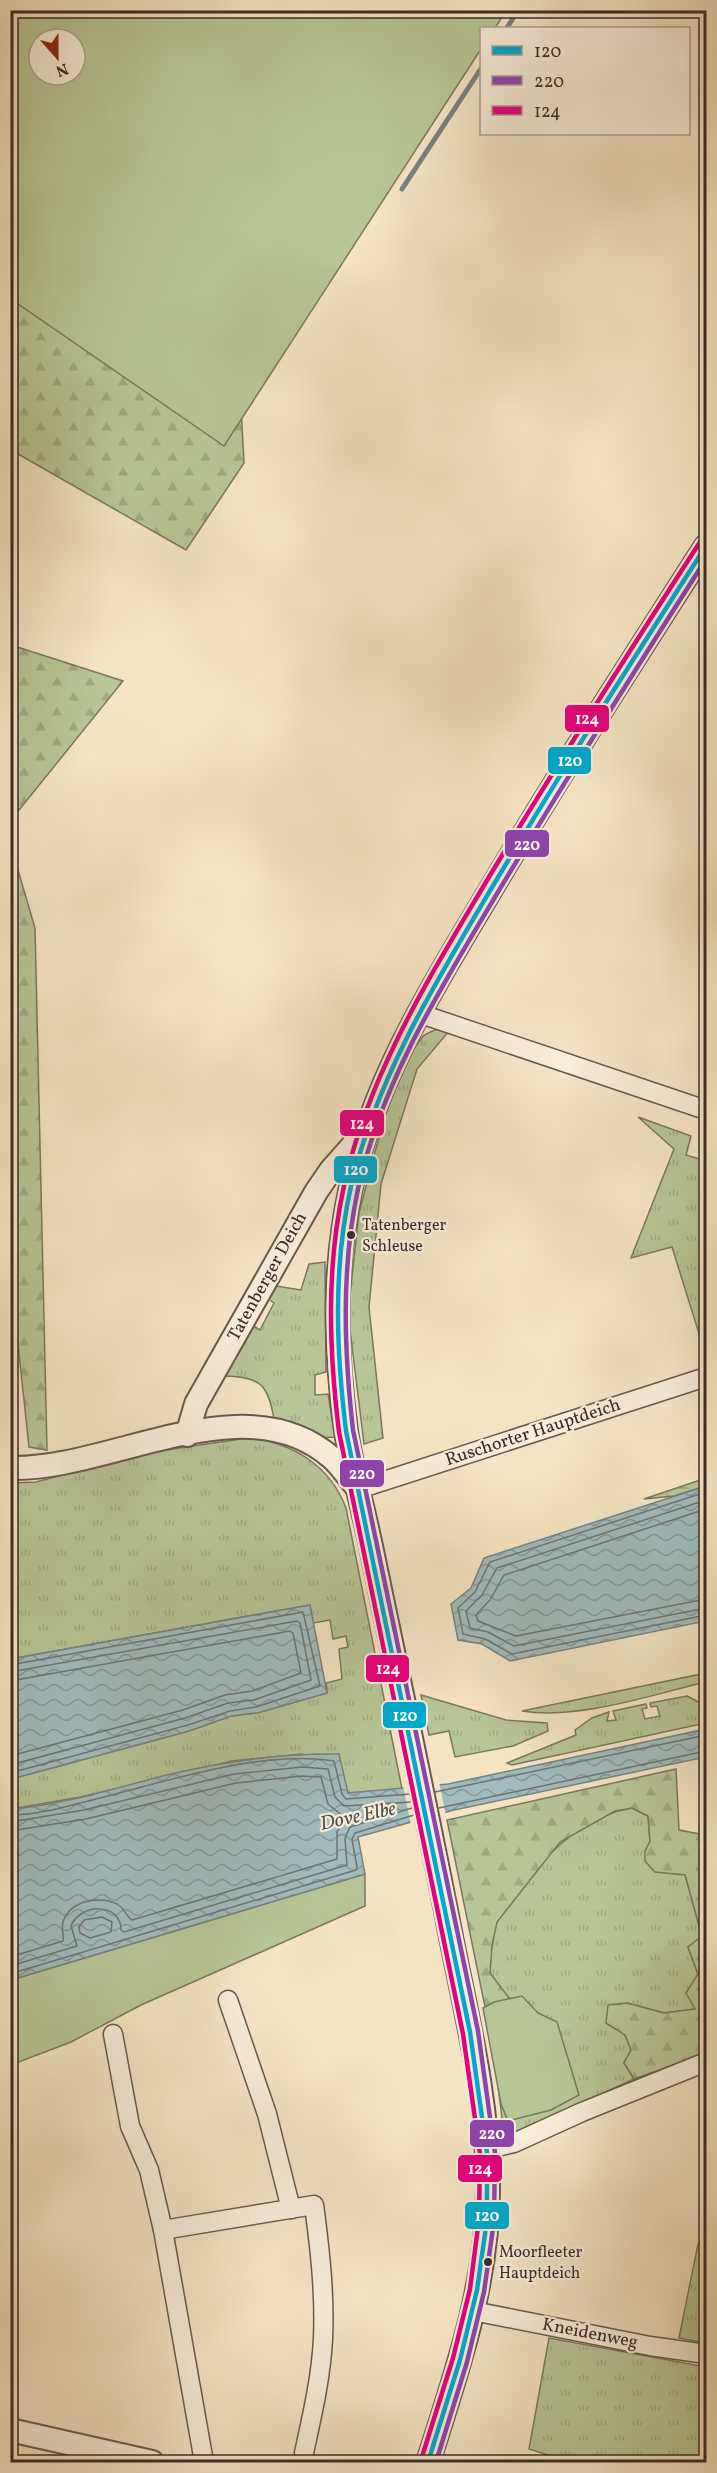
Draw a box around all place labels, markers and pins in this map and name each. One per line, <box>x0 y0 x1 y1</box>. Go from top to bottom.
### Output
place label: Tatenberger Schleuse <box>362 1215 447 1258</box>
marker: Tatenberger Schleuse <box>345 1229 357 1241</box>
place label: Moorfleeter Hauptdeich <box>499 2242 582 2285</box>
marker: Moorfleeter Hauptdeich <box>482 2256 494 2268</box>

